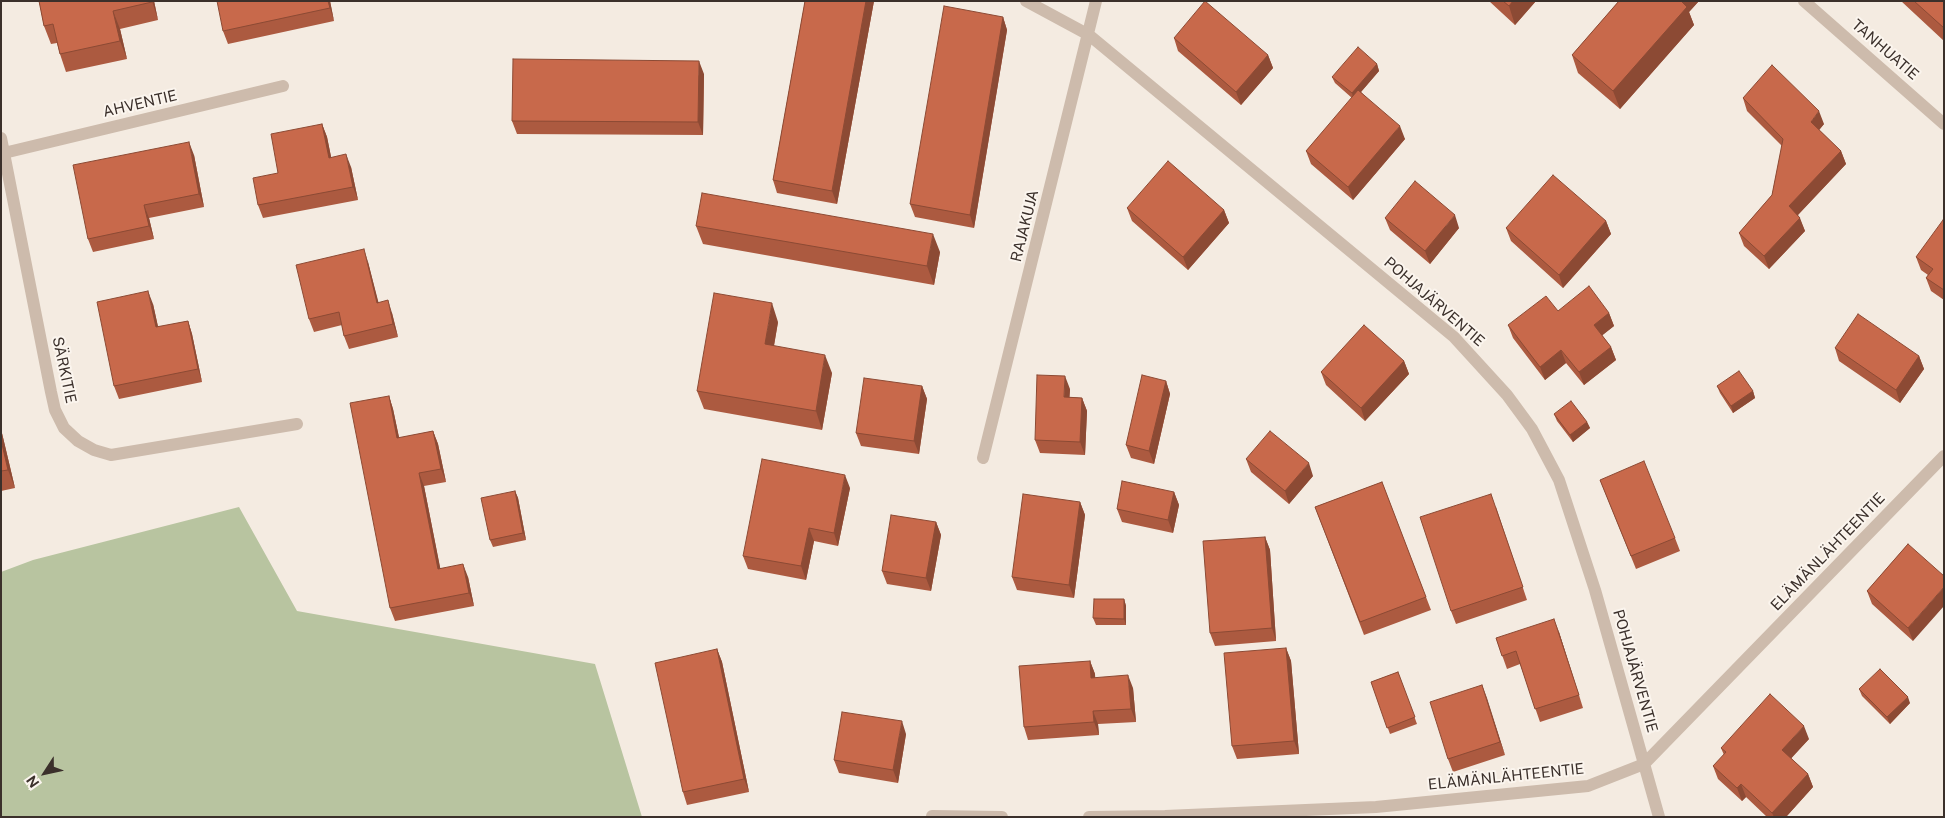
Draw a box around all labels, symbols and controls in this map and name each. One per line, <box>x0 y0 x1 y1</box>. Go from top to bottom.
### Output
street label: TANHUATIE <box>1848 16 1922 84</box>
street label: AHVENTIE <box>101 87 179 121</box>
street label: RAJAKUJA <box>1007 188 1043 264</box>
street label: POHJAJÄRVENTIE <box>1380 254 1488 350</box>
street label: SÄRKITIE <box>48 335 80 405</box>
street label: ELÄMÄNLÄHTEENTIE <box>1767 489 1889 615</box>
street label: POHJAJÄRVENTIE <box>1609 607 1661 735</box>
north arrow <box>20 748 70 798</box>
street label: ELÄMÄNLÄHTEENTIE <box>1427 760 1585 794</box>
text: N <box>23 773 42 791</box>

